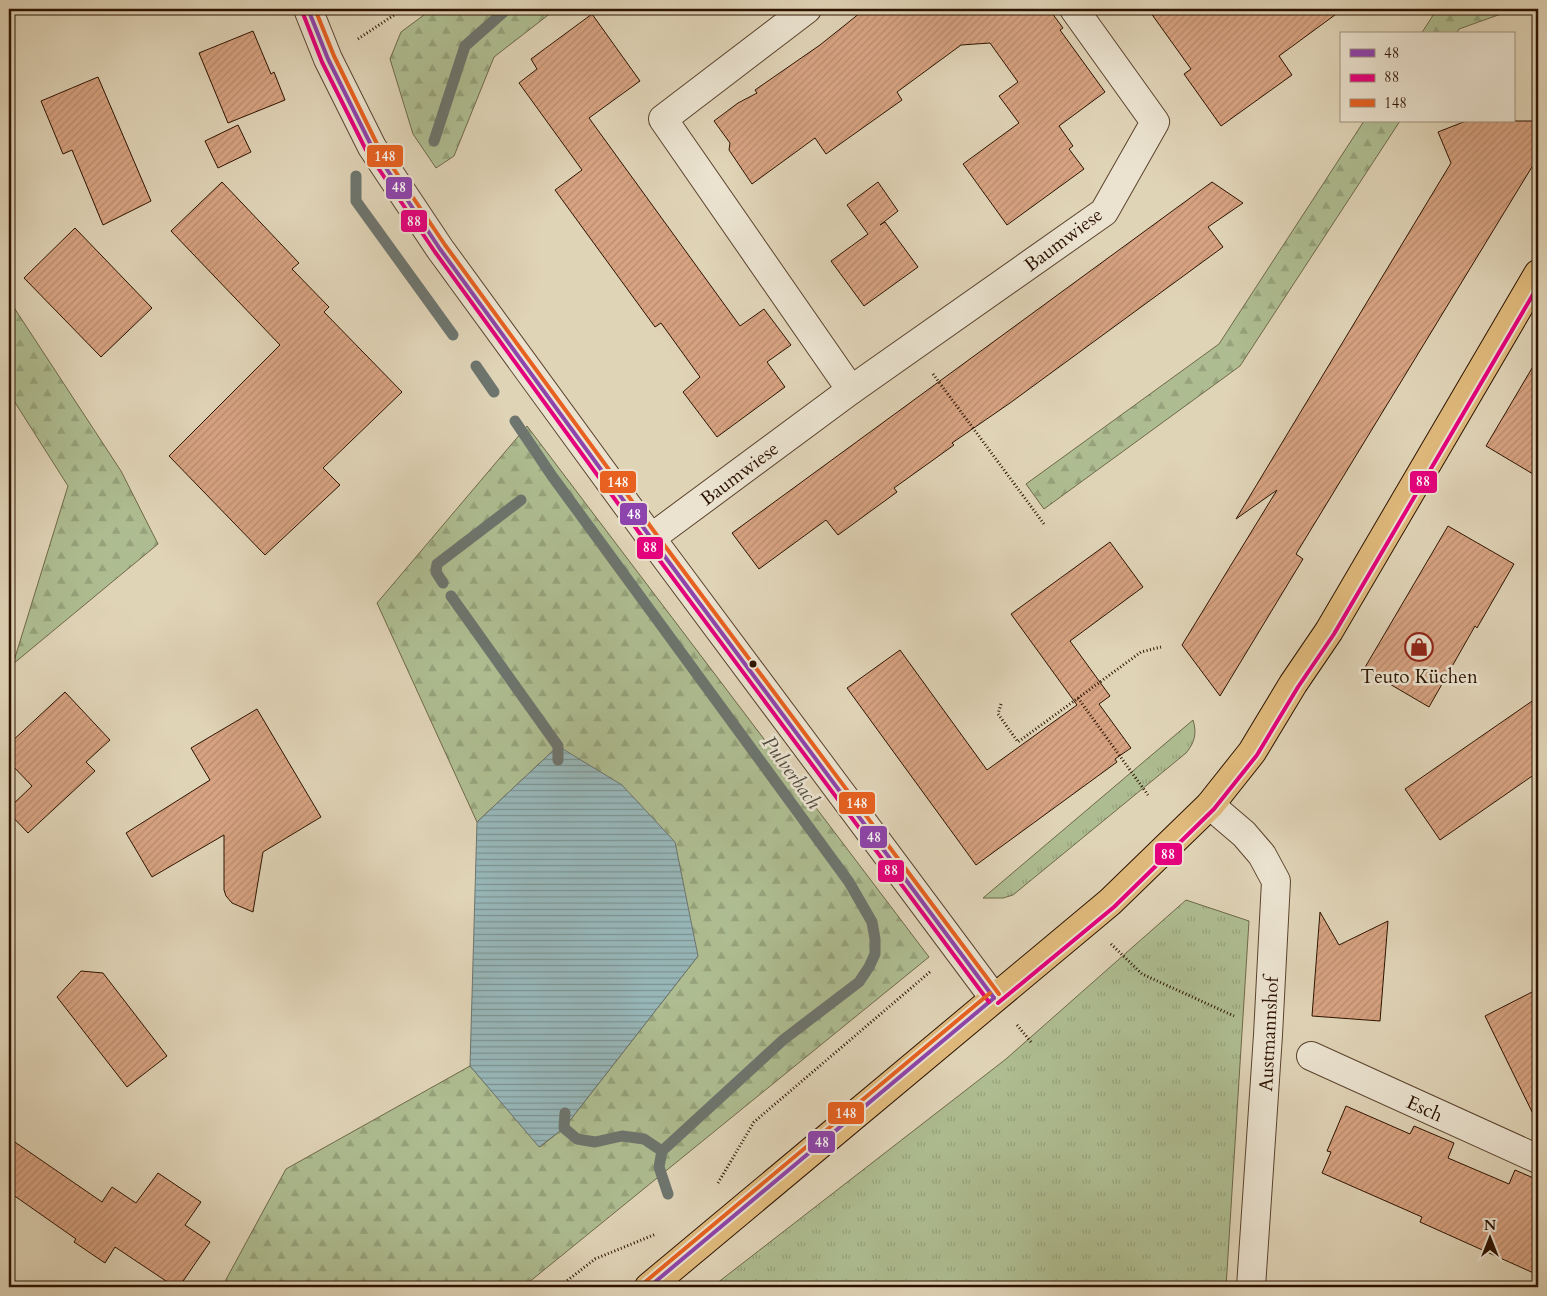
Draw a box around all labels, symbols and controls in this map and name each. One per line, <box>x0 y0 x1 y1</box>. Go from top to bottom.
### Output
legend <box>1340 32 1514 122</box>
text: 48 <box>1384 43 1399 63</box>
text: 88 <box>1384 67 1399 87</box>
text: 148 <box>1384 93 1407 113</box>
line badge: 148 <box>366 144 404 168</box>
text: 148 <box>374 147 396 166</box>
line badge: 48 <box>385 176 413 200</box>
text: 48 <box>392 178 406 197</box>
street label: Baumwiese <box>1019 202 1108 278</box>
line badge: 88 <box>400 209 428 233</box>
text: 88 <box>407 212 421 231</box>
street label: Baumwiese <box>695 436 784 512</box>
line badge: 148 <box>599 470 637 494</box>
line badge: 88 <box>1409 470 1438 494</box>
text: 88 <box>1416 472 1430 491</box>
text: 148 <box>607 473 629 492</box>
line badge: 48 <box>619 502 648 526</box>
text: 48 <box>627 505 641 524</box>
line badge: 88 <box>636 536 664 560</box>
text: 88 <box>643 538 657 557</box>
shop icon: Teuto Küchen <box>1404 632 1434 662</box>
unlabelled marker <box>748 659 758 669</box>
place label: Teuto Küchen <box>1360 664 1478 690</box>
water label: Pulverbach <box>756 730 828 815</box>
line badge: 148 <box>838 791 876 815</box>
text: 148 <box>846 794 868 813</box>
line badge: 48 <box>859 825 888 849</box>
text: 48 <box>867 828 881 847</box>
line badge: 88 <box>1154 842 1183 866</box>
text: 88 <box>1161 845 1175 864</box>
line badge: 88 <box>877 859 905 883</box>
text: 88 <box>884 861 898 880</box>
street label: Austmannshof <box>1253 973 1285 1092</box>
street label: Esch <box>1402 1089 1447 1129</box>
line badge: 148 <box>827 1101 865 1125</box>
text: 148 <box>835 1104 857 1123</box>
line badge: 48 <box>807 1130 836 1154</box>
text: 48 <box>815 1133 829 1152</box>
north arrow <box>1464 1214 1514 1264</box>
text: N <box>1484 1216 1496 1235</box>

